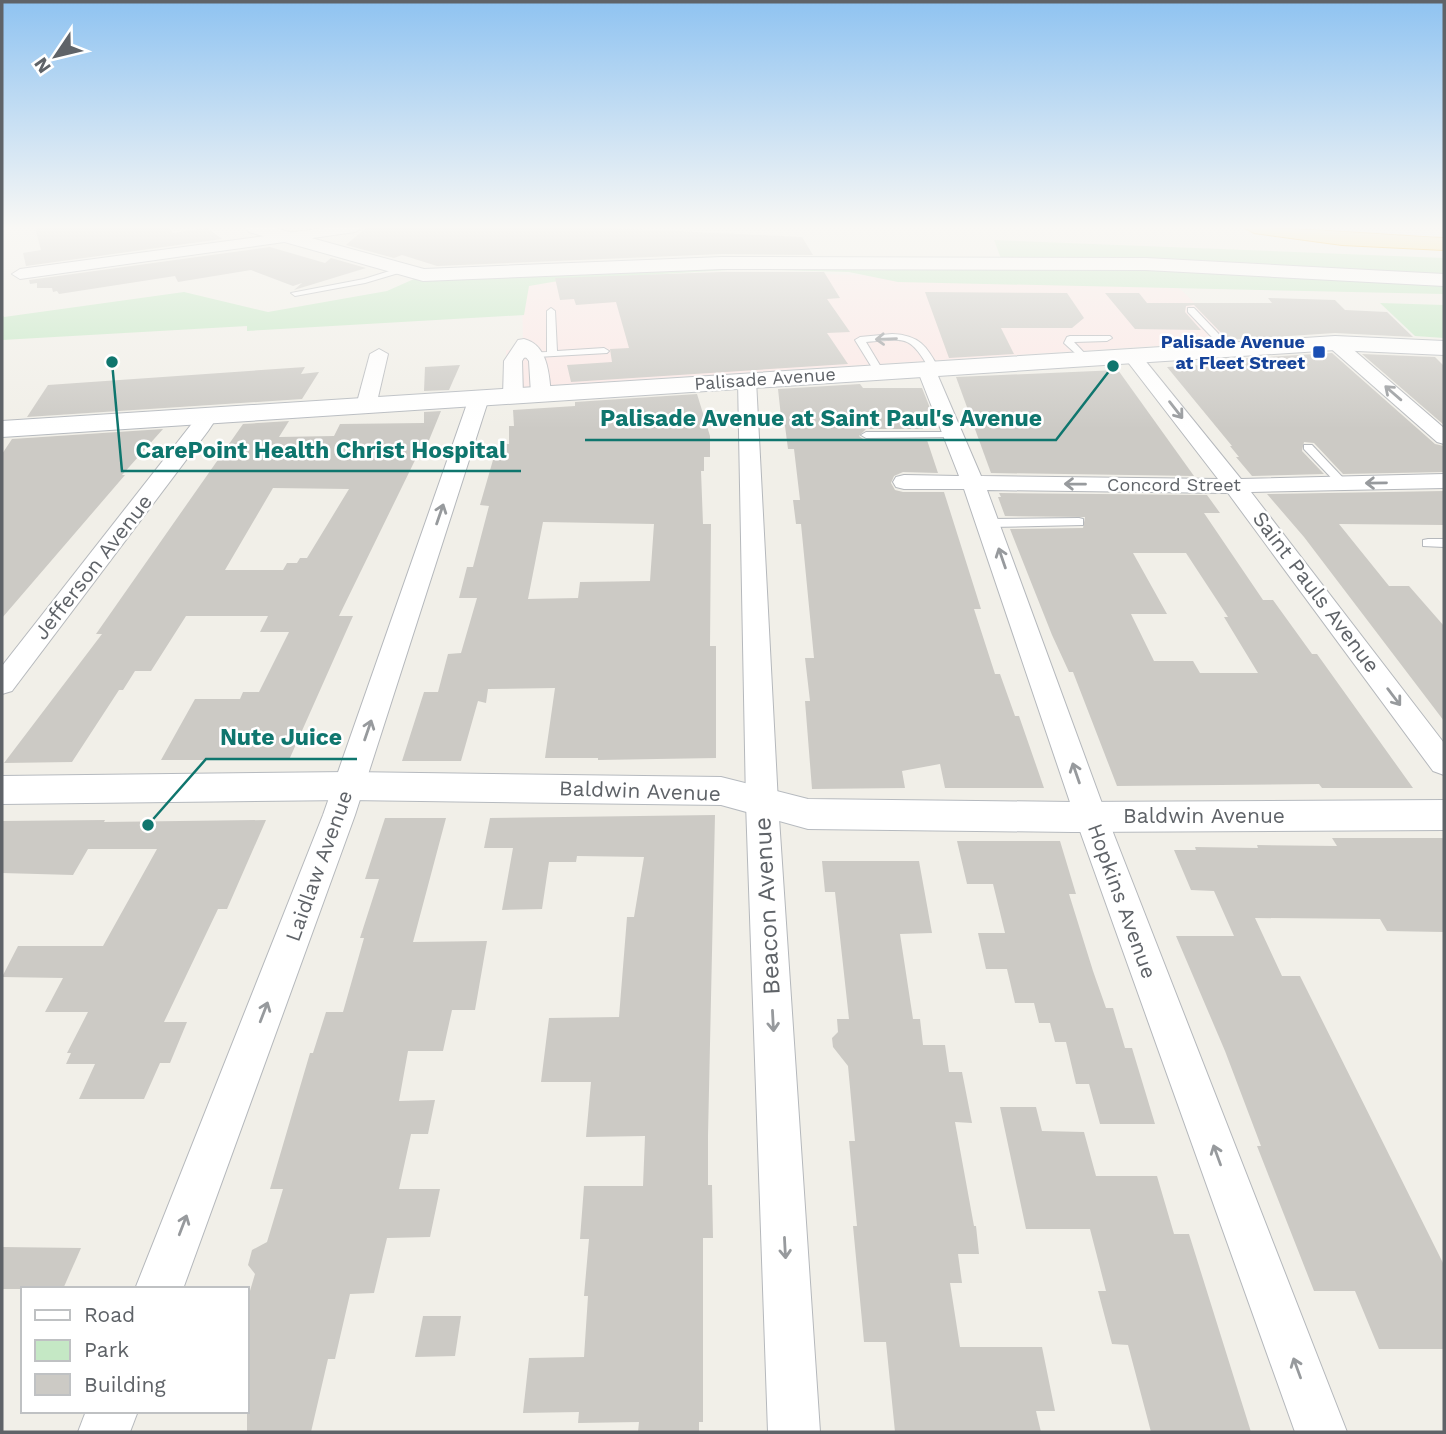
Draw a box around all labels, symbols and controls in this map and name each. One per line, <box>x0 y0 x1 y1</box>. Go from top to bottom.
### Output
north arrow <box>21 21 91 91</box>
text: N <box>29 53 56 78</box>
place label: Palisade Avenue at Fleet Street <box>1161 331 1305 373</box>
one-way arrow <box>875 332 898 345</box>
marker: Palisade Avenue at Fleet Street <box>1311 344 1327 360</box>
street label: Palisade Avenue <box>693 363 836 394</box>
one-way arrow <box>1385 385 1402 402</box>
callout: Palisade Avenue at Saint Paul's Avenue <box>585 396 1056 440</box>
one-way arrow <box>1168 401 1183 419</box>
text: Palisade Avenue at Saint Paul's Avenue <box>600 405 1042 432</box>
callout: CarePoint Health Christ Hospital <box>122 427 521 471</box>
text: CarePoint Health Christ Hospital <box>136 437 507 464</box>
street label: Concord Street <box>1107 474 1241 495</box>
one-way arrow <box>1365 476 1388 490</box>
one-way arrow <box>1064 477 1087 491</box>
street label: Jefferson Avenue <box>28 489 157 644</box>
one-way arrow <box>434 503 447 525</box>
street label: Saint Pauls Avenue <box>1248 506 1385 677</box>
one-way arrow <box>995 548 1007 570</box>
one-way arrow <box>1387 687 1401 706</box>
callout: Nute Juice <box>206 715 357 759</box>
one-way arrow <box>363 719 375 741</box>
text: Nute Juice <box>220 724 342 751</box>
one-way arrow <box>1069 763 1081 785</box>
street label: Baldwin Avenue <box>559 775 721 806</box>
street label: Laidlaw Avenue <box>280 787 357 945</box>
street label: Baldwin Avenue <box>1123 803 1285 828</box>
street label: Beacon Avenue <box>748 816 786 996</box>
street label: Hopkins Avenue <box>1083 820 1162 982</box>
one-way arrow <box>259 1002 271 1024</box>
one-way arrow <box>767 1009 780 1032</box>
one-way arrow <box>1210 1145 1222 1167</box>
one-way arrow <box>178 1214 191 1236</box>
one-way arrow <box>778 1237 791 1260</box>
legend <box>21 1287 248 1413</box>
text: Road <box>84 1302 135 1327</box>
text: Park <box>84 1337 129 1362</box>
one-way arrow <box>1289 1358 1302 1380</box>
text: Building <box>84 1372 166 1397</box>

